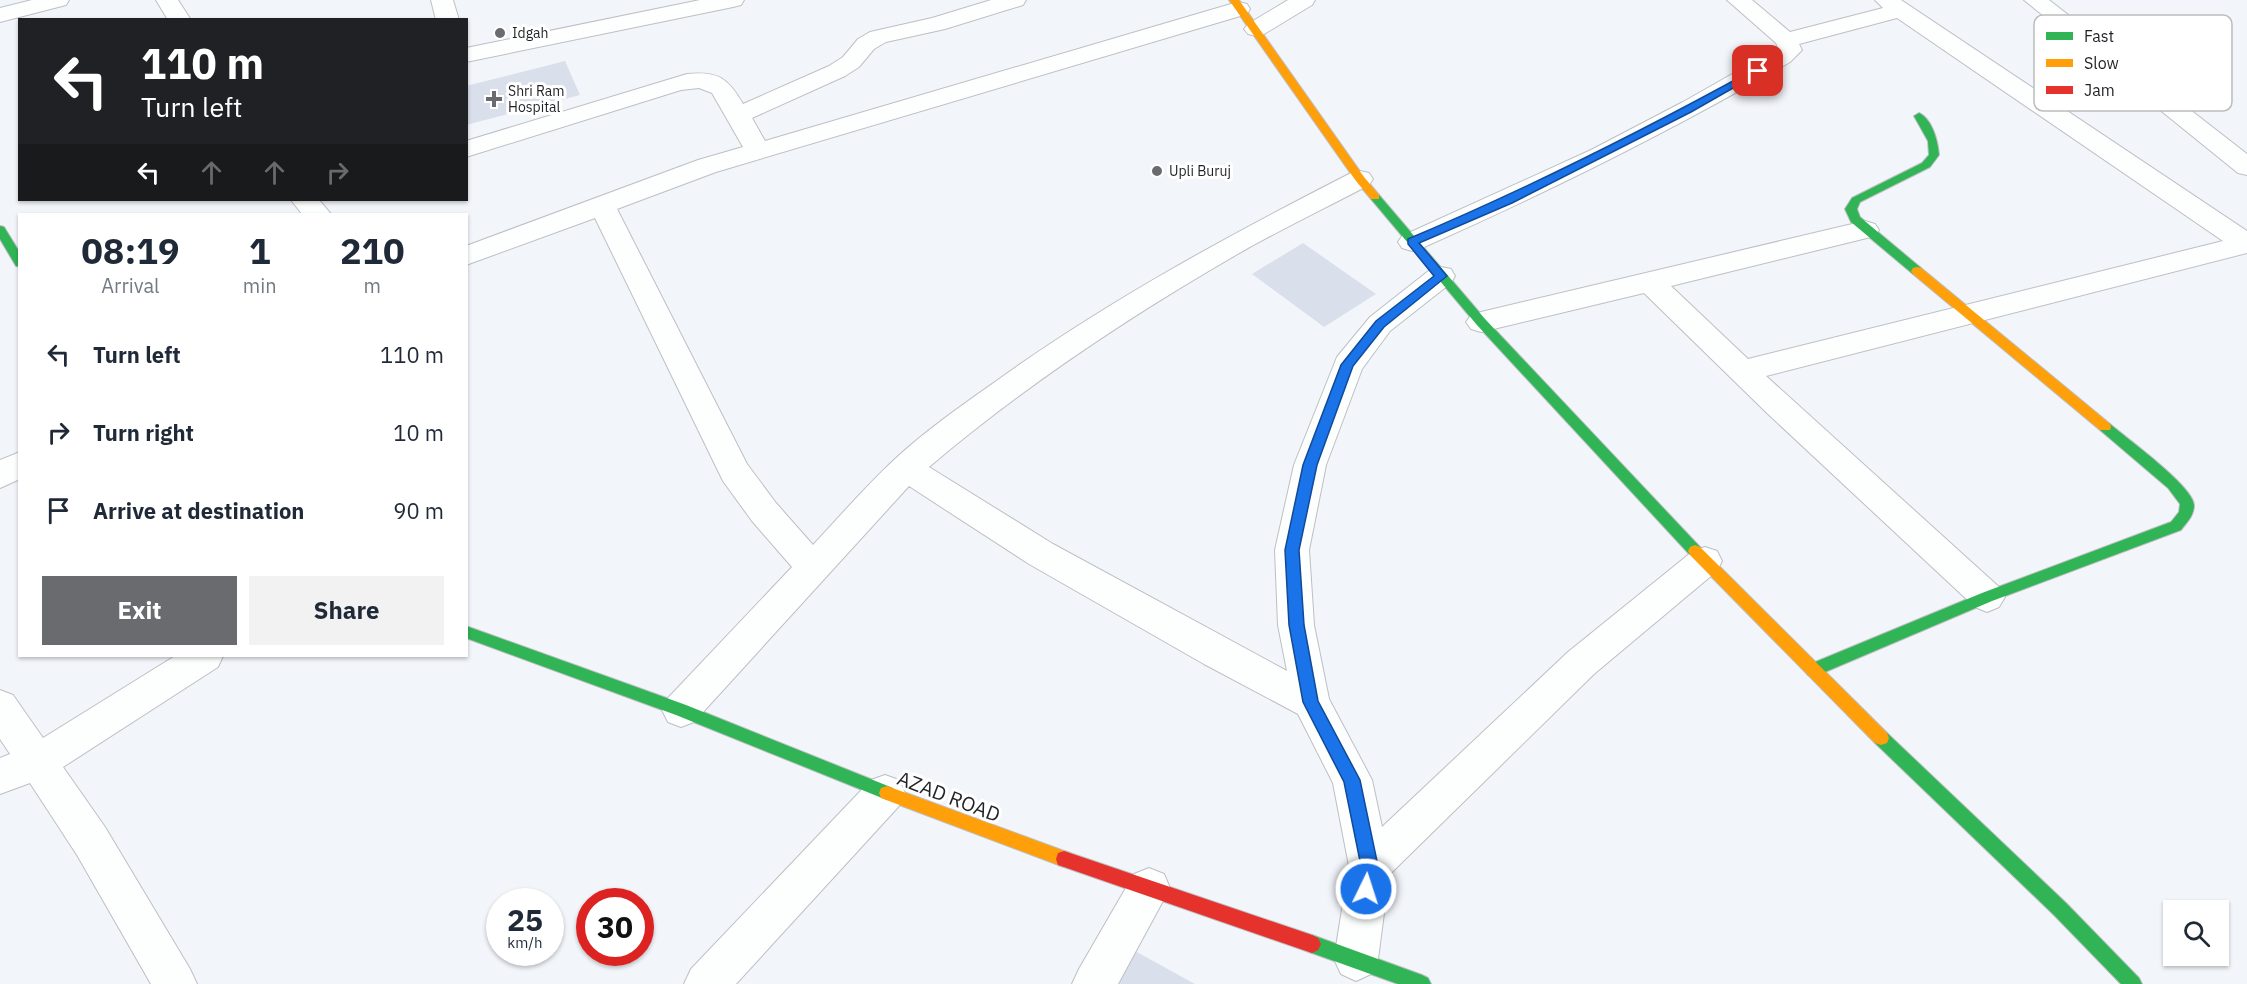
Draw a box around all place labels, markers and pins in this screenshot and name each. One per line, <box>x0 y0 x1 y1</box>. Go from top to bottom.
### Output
place label: Idgah <box>512 24 548 42</box>
marker: Idgah <box>493 26 507 40</box>
pin <box>1732 45 1783 96</box>
place label: Shri Ram Hospital <box>508 82 565 116</box>
marker: Shri Ram Hospital <box>485 90 503 108</box>
place label: Upli Buruj <box>1169 162 1231 180</box>
marker: Upli Buruj <box>1150 164 1164 178</box>

